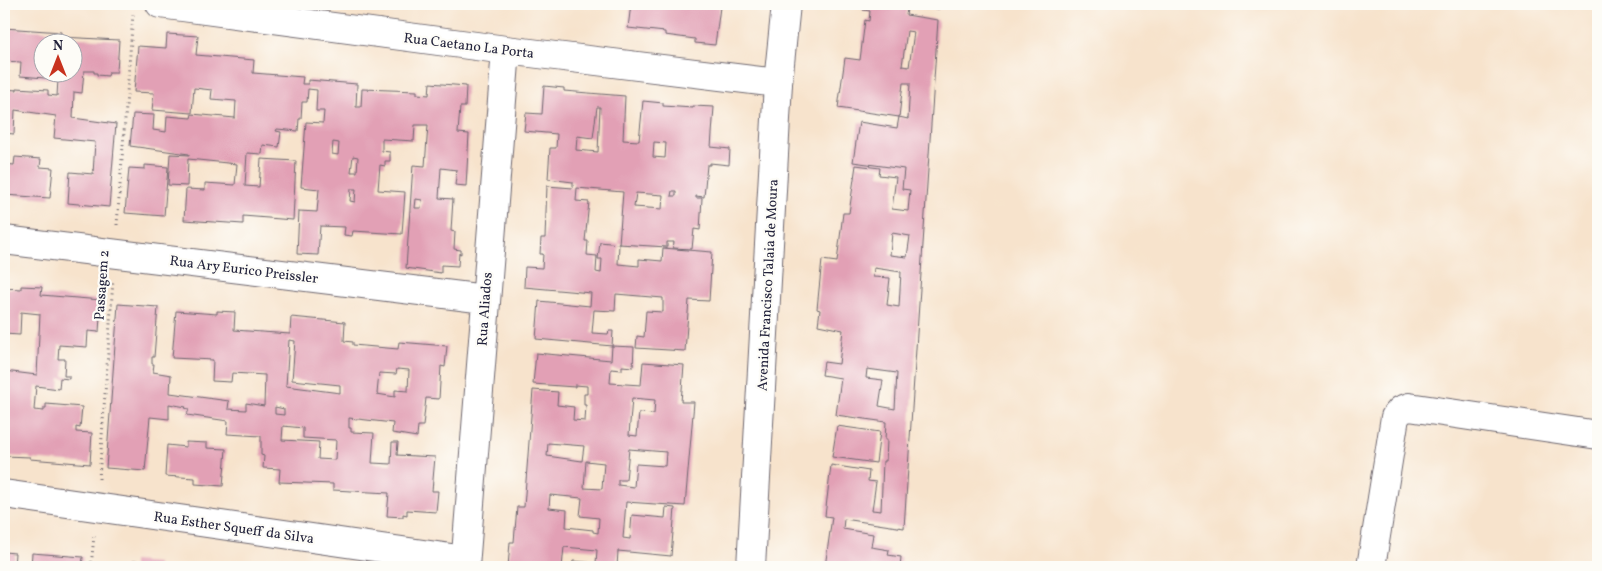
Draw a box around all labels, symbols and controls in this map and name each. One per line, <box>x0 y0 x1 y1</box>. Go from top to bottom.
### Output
street label: Rua Caetano La Porta <box>403 29 535 64</box>
north arrow <box>32 32 82 82</box>
text: N <box>53 37 63 56</box>
street label: Avenida Francisco Talaia de Moura <box>753 179 784 391</box>
street label: Passagem 2 <box>91 249 114 321</box>
street label: Rua Ary Eurico Preissler <box>169 252 319 289</box>
street label: Rua Aliados <box>473 272 498 347</box>
street label: Rua Esther Squeff da Silva <box>152 508 315 549</box>

